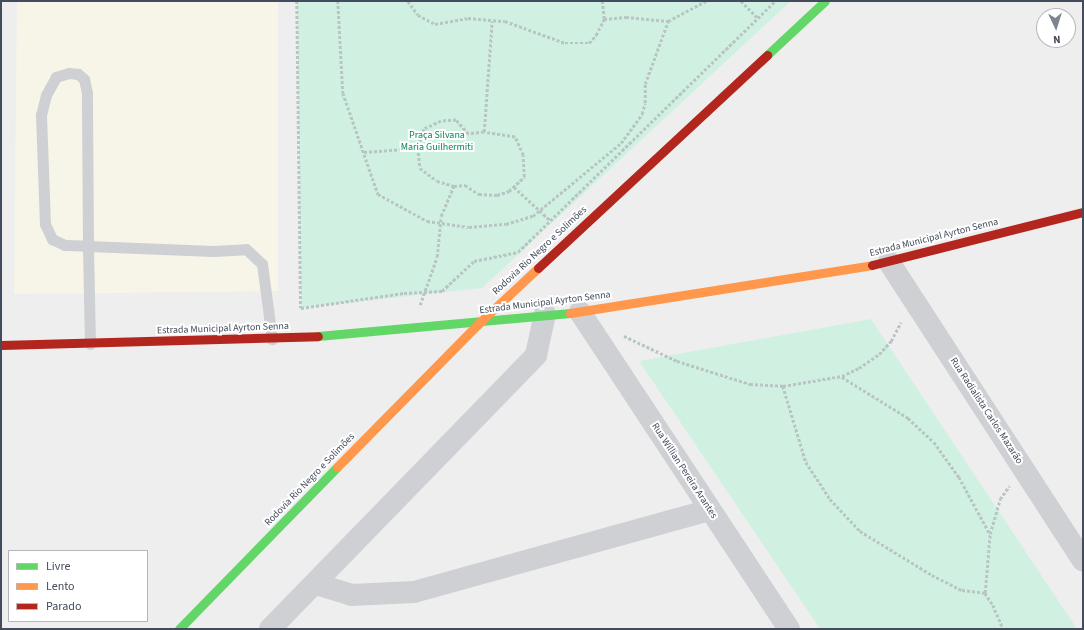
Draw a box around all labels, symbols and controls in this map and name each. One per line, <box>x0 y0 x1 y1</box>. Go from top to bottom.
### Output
north arrow <box>1036 8 1076 48</box>
text: N <box>1053 32 1061 47</box>
park label: Praça Silvana Maria Guilhermiti <box>401 129 473 152</box>
street label: Rodovia Rio Negro e Solimões <box>490 204 590 298</box>
street label: Estrada Municipal Ayrton Senna <box>868 216 1000 260</box>
street label: Estrada Municipal Ayrton Senna <box>479 289 611 317</box>
street label: Estrada Municipal Ayrton Senna <box>157 321 289 337</box>
street label: Rua Radialista Carlos Mazarão <box>947 356 1025 466</box>
street label: Rua Willian Pereira Arantes <box>649 421 719 521</box>
street label: Rodovia Rio Negro e Solimões <box>262 431 358 529</box>
legend <box>8 550 148 622</box>
text: Livre <box>46 558 70 575</box>
text: Lento <box>46 578 75 595</box>
text: Parado <box>46 598 81 615</box>

